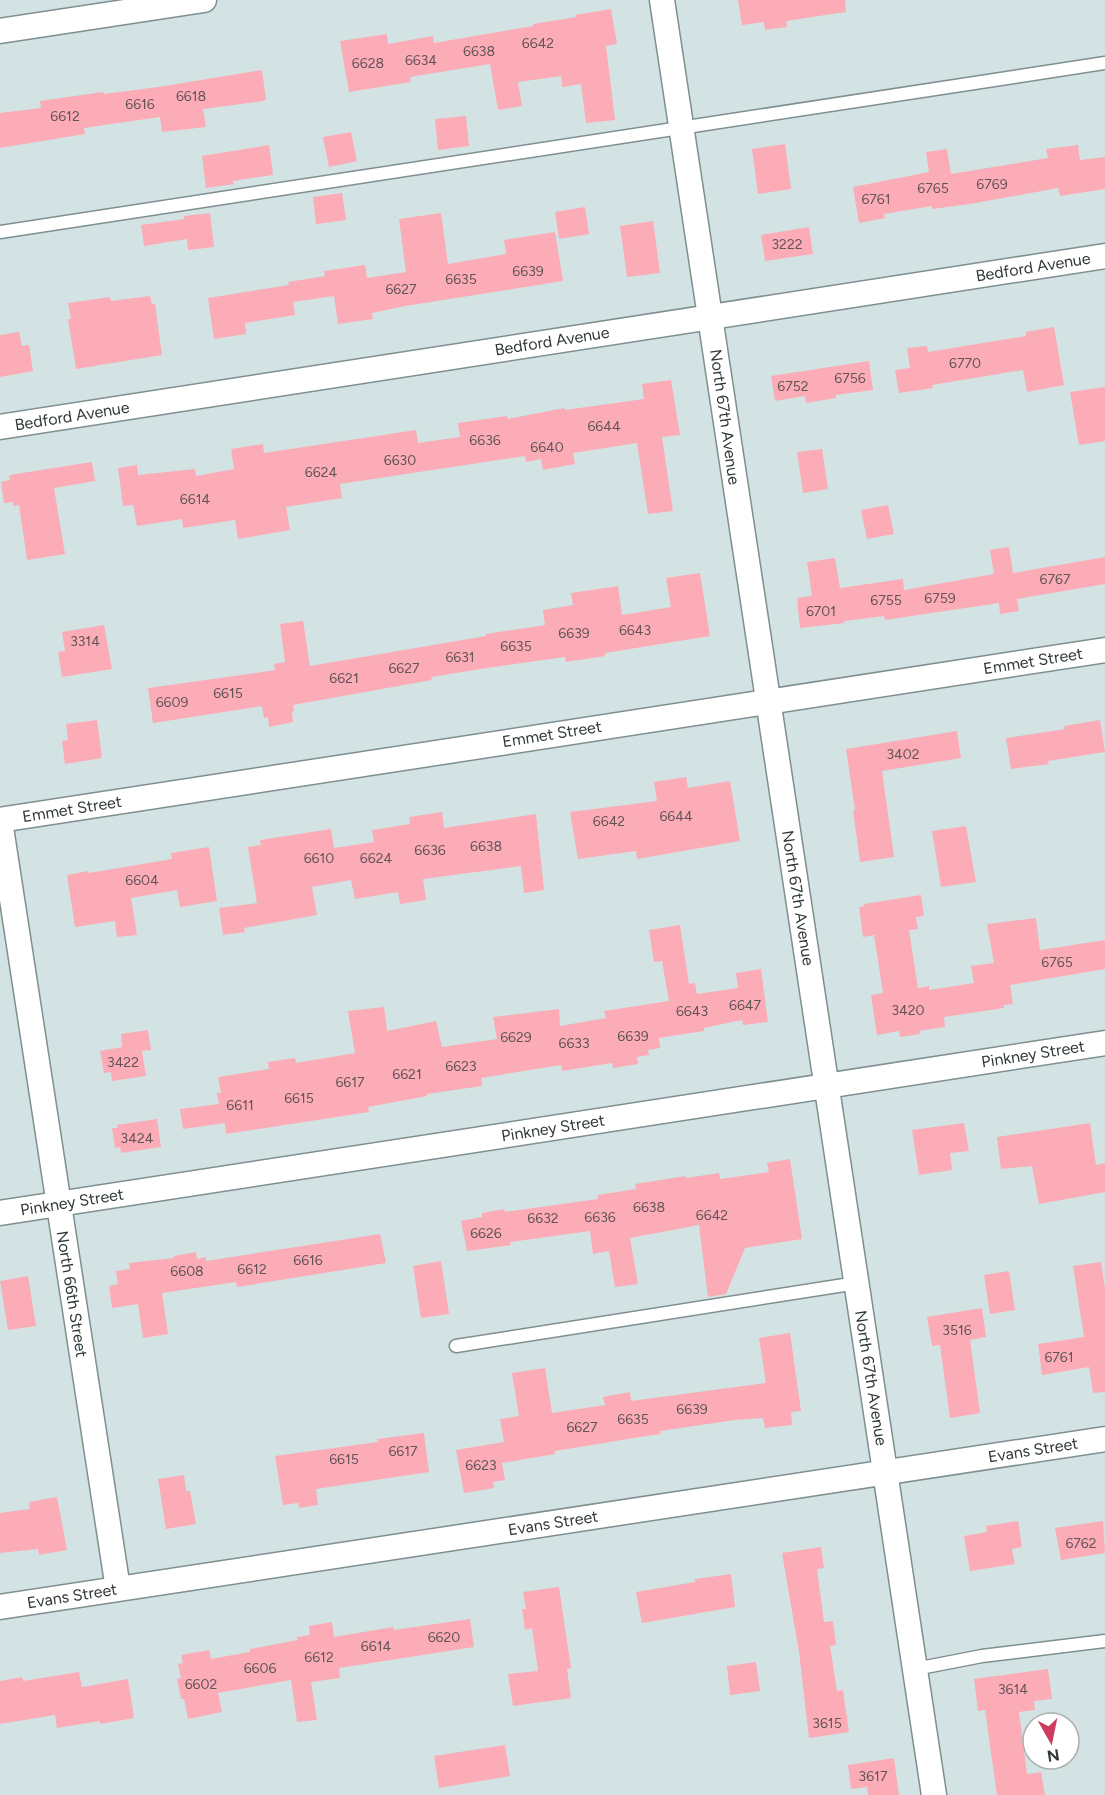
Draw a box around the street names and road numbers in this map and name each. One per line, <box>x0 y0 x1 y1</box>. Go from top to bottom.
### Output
street label: Bedford Avenue <box>974 249 1092 285</box>
street label: Bedford Avenue <box>493 323 611 359</box>
street label: North 67th Avenue <box>706 348 744 486</box>
street label: Bedford Avenue <box>13 398 131 434</box>
street label: Emmet Street <box>982 644 1084 678</box>
street label: Emmet Street <box>501 717 603 751</box>
street label: Emmet Street <box>21 792 123 826</box>
street label: North 67th Avenue <box>778 829 818 967</box>
street label: Pinkney Street <box>980 1036 1086 1072</box>
street label: Pinkney Street <box>500 1110 606 1146</box>
street label: Pinkney Street <box>19 1184 125 1220</box>
street label: North 66th Street <box>53 1229 91 1359</box>
street label: North 67th Avenue <box>851 1309 891 1447</box>
street label: Evans Street <box>987 1434 1079 1466</box>
street label: Evans Street <box>507 1507 599 1539</box>
street label: Evans Street <box>26 1580 118 1612</box>

